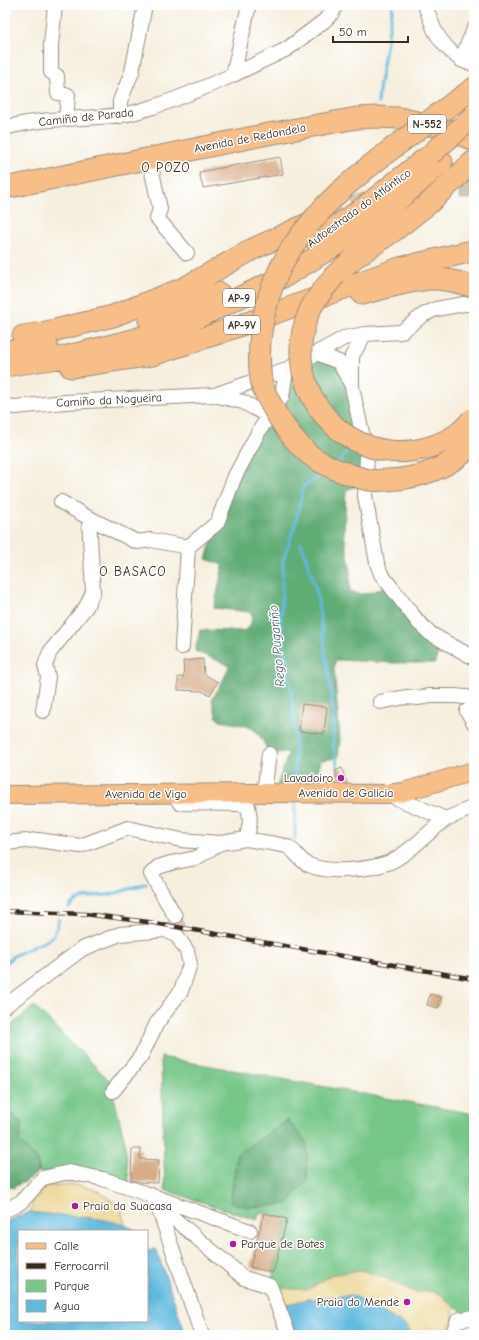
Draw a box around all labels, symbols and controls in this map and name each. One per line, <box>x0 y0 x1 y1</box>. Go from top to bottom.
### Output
scale bar <box>333 18 408 44</box>
text: 50 m <box>339 25 367 39</box>
street label: Camiño de Parada <box>38 105 134 129</box>
road number: N-552 <box>408 115 446 133</box>
street label: Avenida de Redondela <box>193 120 307 156</box>
district label: O POZO <box>141 160 191 175</box>
street label: Autoestrada do Atlántico <box>304 166 414 250</box>
road number: AP-9 <box>223 289 255 307</box>
road number: AP-9V <box>224 316 260 334</box>
street label: Camiño da Nogueira <box>56 390 162 410</box>
district label: O BASACO <box>99 564 167 579</box>
water label: Rego Pugariño <box>265 604 288 687</box>
place label: Lavadoiro <box>284 771 333 785</box>
marker: Lavadoiro <box>336 773 346 783</box>
street label: Avenida de Galicia <box>299 786 393 800</box>
street label: Avenida de Vigo <box>105 787 187 801</box>
place label: Praia da Suacasa <box>83 1199 172 1213</box>
marker: Praia da Suacasa <box>70 1201 80 1211</box>
legend <box>18 1230 148 1322</box>
place label: Parque de Botes <box>241 1237 324 1251</box>
text: Calle <box>54 1239 79 1253</box>
marker: Parque de Botes <box>228 1239 238 1249</box>
text: Ferrocarril <box>54 1259 109 1273</box>
text: Parque <box>54 1279 89 1293</box>
place label: Praia do Mende <box>317 1295 399 1309</box>
marker: Praia do Mende <box>402 1297 412 1307</box>
text: Agua <box>54 1299 80 1313</box>

